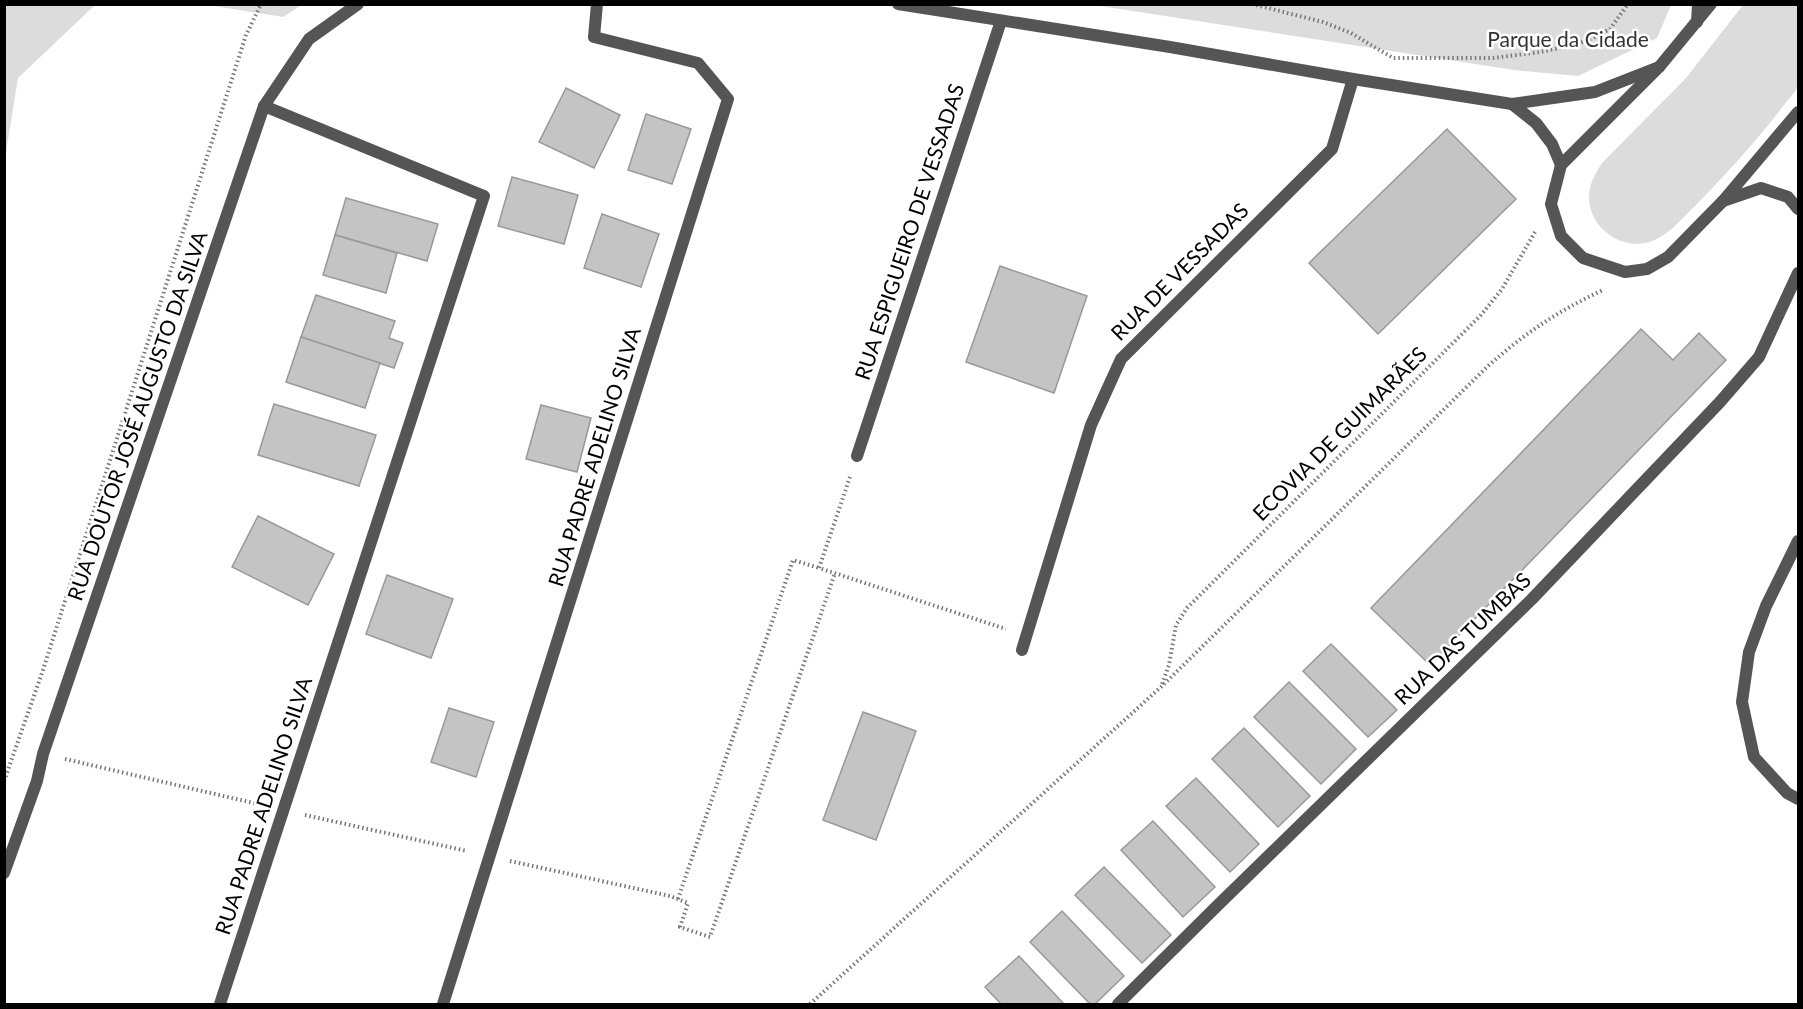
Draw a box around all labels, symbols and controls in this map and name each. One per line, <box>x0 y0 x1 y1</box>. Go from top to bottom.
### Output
park label: Parque da Cidade <box>1487 26 1649 51</box>
street label: RUA ESPIGUEIRO DE VESSADAS <box>849 80 968 383</box>
street label: RUA DE VESSADAS <box>1105 197 1253 345</box>
street label: RUA DOUTOR JOSÉ AUGUSTO DA SILVA <box>61 227 212 603</box>
street label: RUA PADRE ADELINO SILVA <box>542 323 645 589</box>
street label: ECOVIA DE GUIMARÃES <box>1247 341 1431 525</box>
street label: RUA DAS TUMBAS <box>1389 567 1535 709</box>
street label: RUA PADRE ADELINO SILVA <box>209 673 316 938</box>

